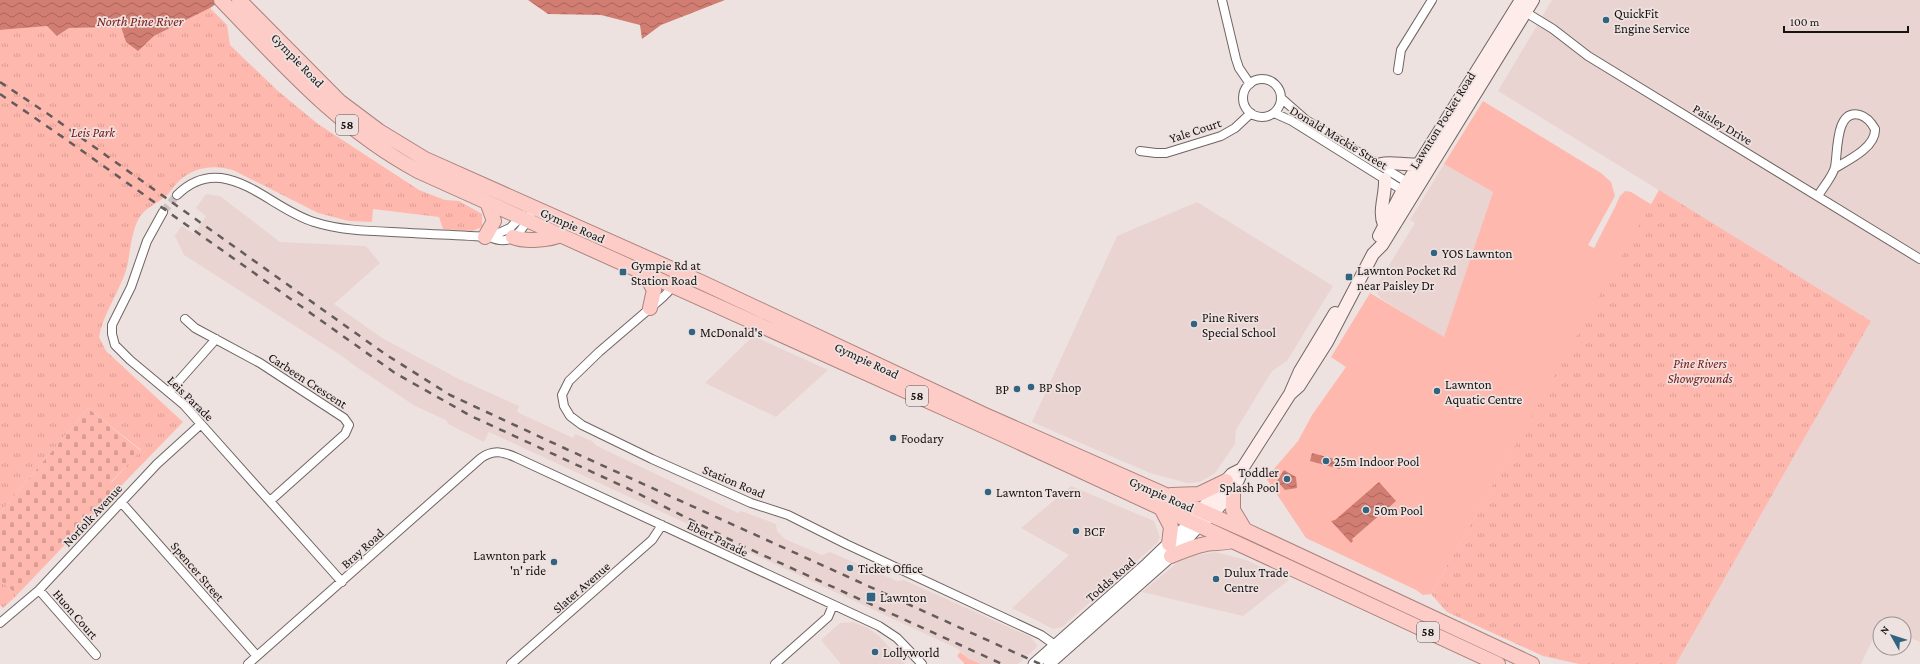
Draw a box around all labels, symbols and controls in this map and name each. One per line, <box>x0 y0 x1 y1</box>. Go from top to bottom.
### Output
place label: QuickFit Engine Service <box>1614 6 1690 36</box>
scale bar <box>1784 8 1908 34</box>
water label: North Pine River <box>97 13 184 29</box>
marker: QuickFit Engine Service <box>1601 15 1611 25</box>
text: 100 m <box>1790 15 1820 29</box>
street label: Gympie Road <box>268 30 327 91</box>
street label: Lawnton Pocket Road <box>1406 69 1479 172</box>
street label: Paisley Drive <box>1690 101 1755 148</box>
street label: Donald Mackie Street <box>1287 102 1391 173</box>
road number: 58 <box>336 115 358 135</box>
street label: Yale Court <box>1167 115 1224 146</box>
park label: Leis Park <box>71 125 116 140</box>
street label: Gympie Road <box>538 205 608 246</box>
place label: YOS Lawnton <box>1442 246 1512 261</box>
marker: YOS Lawnton <box>1429 248 1439 258</box>
place label: Gympie Rd at Station Road <box>631 258 701 288</box>
place label: Lawnton Pocket Rd near Paisley Dr <box>1357 263 1457 293</box>
marker: Gympie Rd at Station Road <box>618 267 628 277</box>
marker: Lawnton Pocket Rd near Paisley Dr <box>1344 272 1354 282</box>
place label: Pine Rivers Special School <box>1202 310 1277 340</box>
marker: Pine Rivers Special School <box>1189 319 1199 329</box>
place label: McDonald's <box>700 325 763 340</box>
marker: McDonald's <box>687 327 697 337</box>
street label: Gympie Road <box>832 339 901 382</box>
street label: Carbeen Crescent <box>266 349 350 412</box>
park label: Pine Rivers Showgrounds <box>1667 356 1733 386</box>
street label: Leis Parade <box>164 373 217 424</box>
place label: Lawnton Aquatic Centre <box>1445 377 1522 407</box>
place label: BP Shop <box>1039 380 1082 395</box>
place label: BP <box>995 382 1009 397</box>
marker: BP Shop <box>1026 382 1036 392</box>
marker: BP <box>1012 384 1022 394</box>
road number: 58 <box>906 386 928 406</box>
marker: Lawnton Aquatic Centre <box>1432 386 1442 396</box>
place label: Foodary <box>901 431 945 446</box>
marker: Foodary <box>888 433 898 443</box>
place label: 25m Indoor Pool <box>1334 454 1420 469</box>
marker: 25m Indoor Pool <box>1321 456 1331 466</box>
street label: Station Road <box>700 462 767 501</box>
place label: Toddler Splash Pool <box>1220 465 1280 495</box>
street label: Gympie Road <box>1127 474 1197 515</box>
marker: Toddler Splash Pool <box>1282 474 1292 484</box>
street label: Norfolk Avenue <box>60 481 125 550</box>
place label: Lawnton Tavern <box>996 485 1081 500</box>
marker: Lawnton Tavern <box>983 487 993 497</box>
place label: 50m Pool <box>1374 503 1424 518</box>
marker: 50m Pool <box>1361 505 1371 515</box>
street label: Ebert Parade <box>685 517 751 560</box>
place label: BCF <box>1084 524 1106 539</box>
street label: Bray Road <box>338 525 387 571</box>
marker: BCF <box>1071 526 1081 536</box>
street label: Spencer Street <box>168 538 228 605</box>
place label: Lawnton park 'n' ride <box>473 548 547 578</box>
street label: Todds Road <box>1083 554 1138 605</box>
marker: Lawnton park 'n' ride <box>549 557 559 567</box>
street label: Slater Avenue <box>550 558 613 616</box>
place label: Ticket Office <box>858 561 923 576</box>
marker: Ticket Office <box>845 563 855 573</box>
place label: Dulux Trade Centre <box>1224 565 1289 595</box>
marker: Dulux Trade Centre <box>1211 574 1221 584</box>
street label: Huon Court <box>50 586 102 643</box>
place label: Lawnton <box>880 590 927 605</box>
marker: Lawnton <box>865 591 877 603</box>
north arrow <box>1872 616 1912 656</box>
road number: 58 <box>1417 622 1439 642</box>
text: N <box>1877 623 1892 636</box>
place label: Lollyworld <box>883 645 940 660</box>
marker: Lollyworld <box>870 647 880 657</box>

